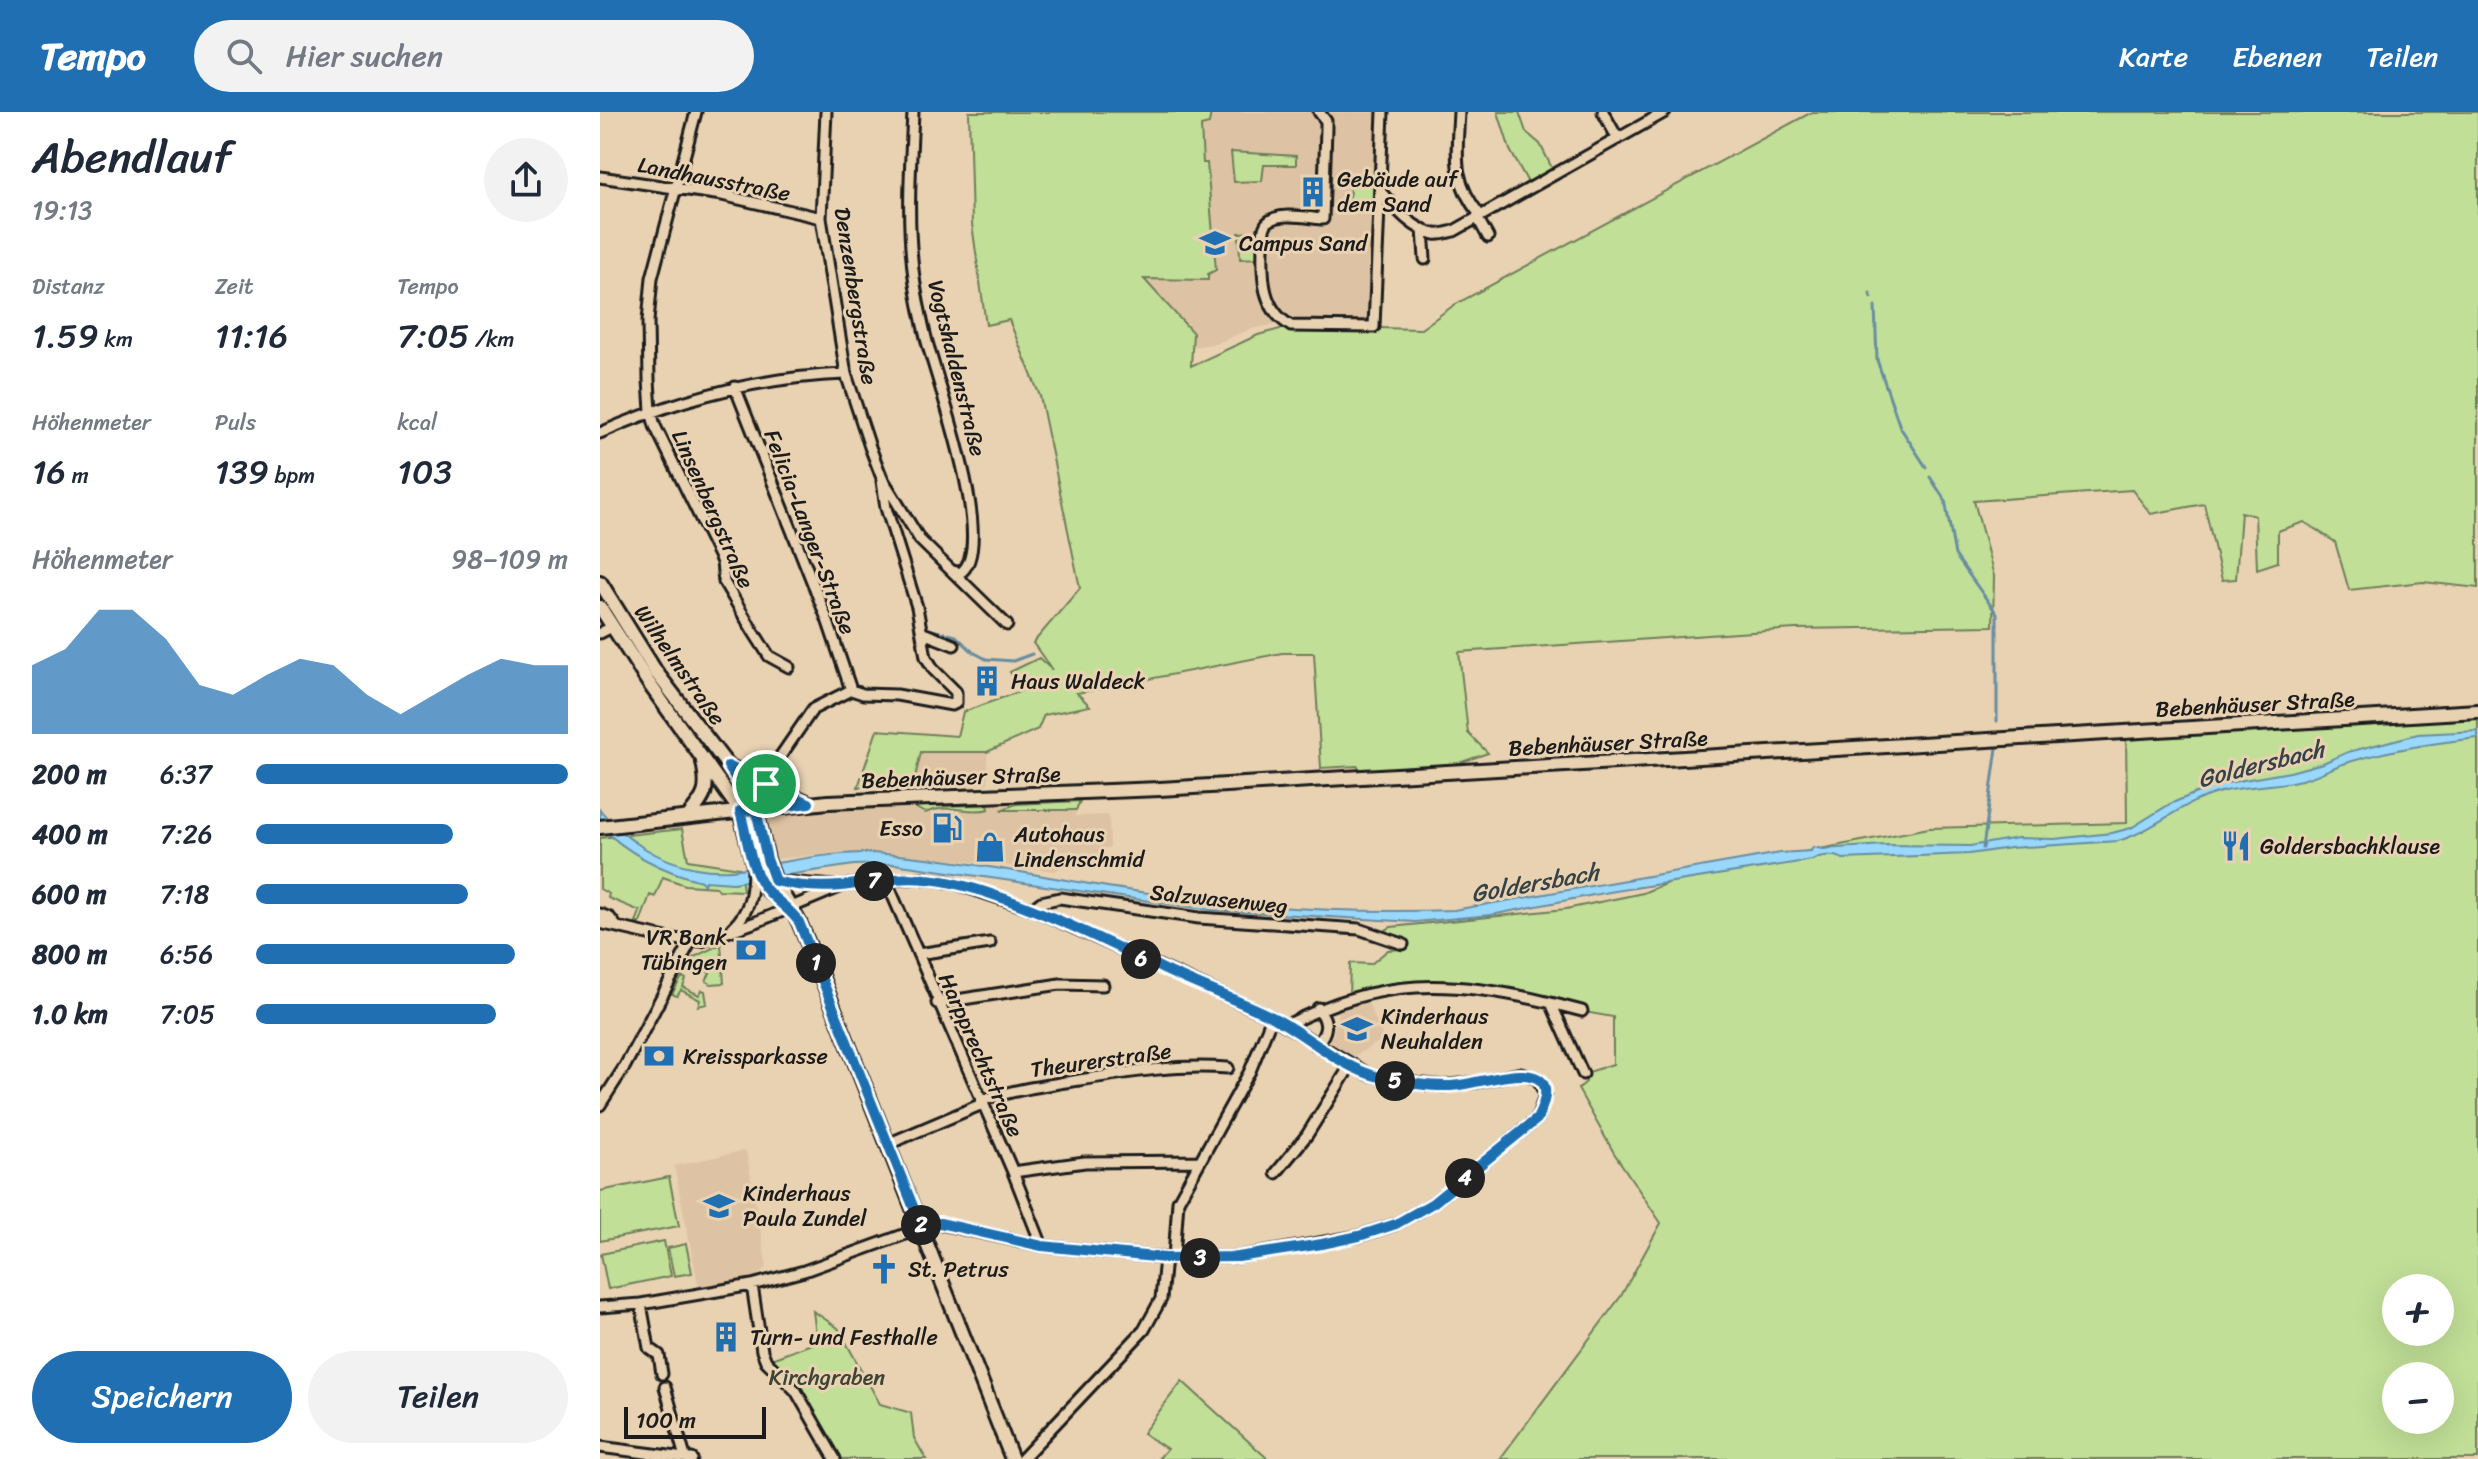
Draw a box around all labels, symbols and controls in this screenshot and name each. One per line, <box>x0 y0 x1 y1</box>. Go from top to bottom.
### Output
search box <box>194 20 754 92</box>
text: Tempo <box>40 23 146 90</box>
text: Hier suchen <box>286 29 443 83</box>
text: Karte <box>2119 32 2188 81</box>
text: Ebenen <box>2232 32 2322 81</box>
text: Teilen <box>2366 32 2438 81</box>
icon: search <box>222 34 266 78</box>
text: Abendlauf <box>32 118 232 196</box>
button: share <box>484 138 568 222</box>
street label: Landhausstraße <box>634 145 794 213</box>
place label: Gebäude auf dem Sand <box>1337 160 1460 224</box>
building icon: Gebäude auf dem Sand <box>1296 175 1330 209</box>
text: 19:13 <box>32 187 92 233</box>
street label: Denzenbergstraße <box>823 204 889 388</box>
place label: Campus Sand <box>1239 224 1369 263</box>
school or university icon: Campus Sand <box>1198 226 1232 260</box>
text: Distanz <box>32 267 104 306</box>
text: Zeit <box>215 267 254 306</box>
text: Tempo <box>397 267 459 306</box>
street label: Vogtshaldenstraße <box>916 276 998 460</box>
text: 1.59 <box>32 306 99 366</box>
text: 11:16 <box>215 306 288 366</box>
text: 7:05 <box>397 306 469 366</box>
text: km <box>99 320 133 359</box>
text: /km <box>469 320 515 359</box>
text: Höhenmeter <box>32 403 151 442</box>
text: Puls <box>215 403 256 442</box>
text: kcal <box>397 403 437 442</box>
street label: Linsenbergstraße <box>660 423 766 595</box>
street label: Felicia-Langer-Straße <box>753 424 867 640</box>
text: 16 <box>32 442 66 502</box>
text: 139 <box>215 442 269 502</box>
text: 103 <box>397 442 452 502</box>
text: m <box>66 456 89 495</box>
text: bpm <box>269 456 315 495</box>
text: Höhenmeter <box>32 536 173 582</box>
text: 98–109 m <box>451 536 568 582</box>
street label: Wilhelmstraße <box>624 596 736 734</box>
place label: Haus Waldeck <box>1011 662 1146 701</box>
building icon: Haus Waldeck <box>970 664 1004 698</box>
street label: Bebenhäuser Straße <box>2154 679 2356 729</box>
street label: Bebenhäuser Straße <box>1507 718 1709 768</box>
water label: Goldersbach <box>2193 727 2331 800</box>
pin <box>732 750 800 818</box>
text: 200 m <box>32 751 107 797</box>
text: 6:37 <box>160 751 212 797</box>
street label: Bebenhäuser Straße <box>861 754 1062 800</box>
icon: arrive <box>744 762 788 806</box>
place label: Esso <box>879 809 923 848</box>
text: 400 m <box>32 811 108 857</box>
text: 7:26 <box>160 811 212 857</box>
fuel station icon: Esso <box>930 811 964 845</box>
place label: Autohaus Lindenschmid <box>1013 815 1146 879</box>
place label: Goldersbachklause <box>2260 827 2440 866</box>
restaurant icon: Goldersbachklause <box>2219 829 2253 863</box>
shop icon: Autohaus Lindenschmid <box>973 830 1007 864</box>
water label: Goldersbach <box>1468 851 1605 915</box>
pin: 7 <box>854 861 894 901</box>
text: 7 <box>868 861 880 900</box>
text: 600 m <box>32 871 106 917</box>
text: 7:18 <box>160 871 210 917</box>
street label: Salzwasenweg <box>1148 872 1290 926</box>
place label: VR Bank Tübingen <box>641 918 727 982</box>
text: 800 m <box>32 931 107 977</box>
text: 6:56 <box>160 931 213 977</box>
bank icon: VR Bank Tübingen <box>734 933 768 967</box>
pin: 6 <box>1121 939 1161 979</box>
text: 6 <box>1135 939 1147 978</box>
pin: 1 <box>796 943 836 983</box>
text: 1 <box>811 943 821 982</box>
street label: Harpprechtstraße <box>927 966 1035 1144</box>
text: 1.0 km <box>32 991 108 1037</box>
text: 7:05 <box>160 991 215 1037</box>
place label: Kinderhaus Neuhalden <box>1381 997 1490 1061</box>
school or university icon: Kinderhaus Neuhalden <box>1340 1012 1374 1046</box>
street label: Theurerstraße <box>1028 1031 1174 1089</box>
place label: Kreissparkasse <box>683 1037 828 1076</box>
bank icon: Kreissparkasse <box>642 1039 676 1073</box>
pin: 5 <box>1375 1061 1415 1101</box>
text: 5 <box>1388 1061 1402 1100</box>
pin: 4 <box>1445 1158 1485 1198</box>
text: 4 <box>1458 1158 1472 1197</box>
place label: Kinderhaus Paula Zundel <box>743 1174 867 1238</box>
school or university icon: Kinderhaus Paula Zundel <box>702 1189 736 1223</box>
pin: 2 <box>901 1205 941 1245</box>
text: 2 <box>915 1205 927 1244</box>
pin: 3 <box>1180 1238 1220 1278</box>
text: 3 <box>1194 1238 1206 1277</box>
place label: St. Petrus <box>908 1250 1009 1289</box>
church icon: St. Petrus <box>867 1252 901 1286</box>
map controls <box>2382 1274 2454 1434</box>
button: + <box>2382 1274 2454 1346</box>
place label: Turn- und Festhalle <box>750 1318 938 1357</box>
building icon: Turn- und Festhalle <box>709 1320 743 1354</box>
button: Speichern <box>32 1351 292 1443</box>
button: Teilen <box>308 1351 568 1443</box>
park label: Kirchgraben <box>769 1358 885 1397</box>
button: − <box>2382 1362 2454 1434</box>
text: 100 m <box>636 1401 696 1440</box>
scale bar <box>624 1403 766 1439</box>

